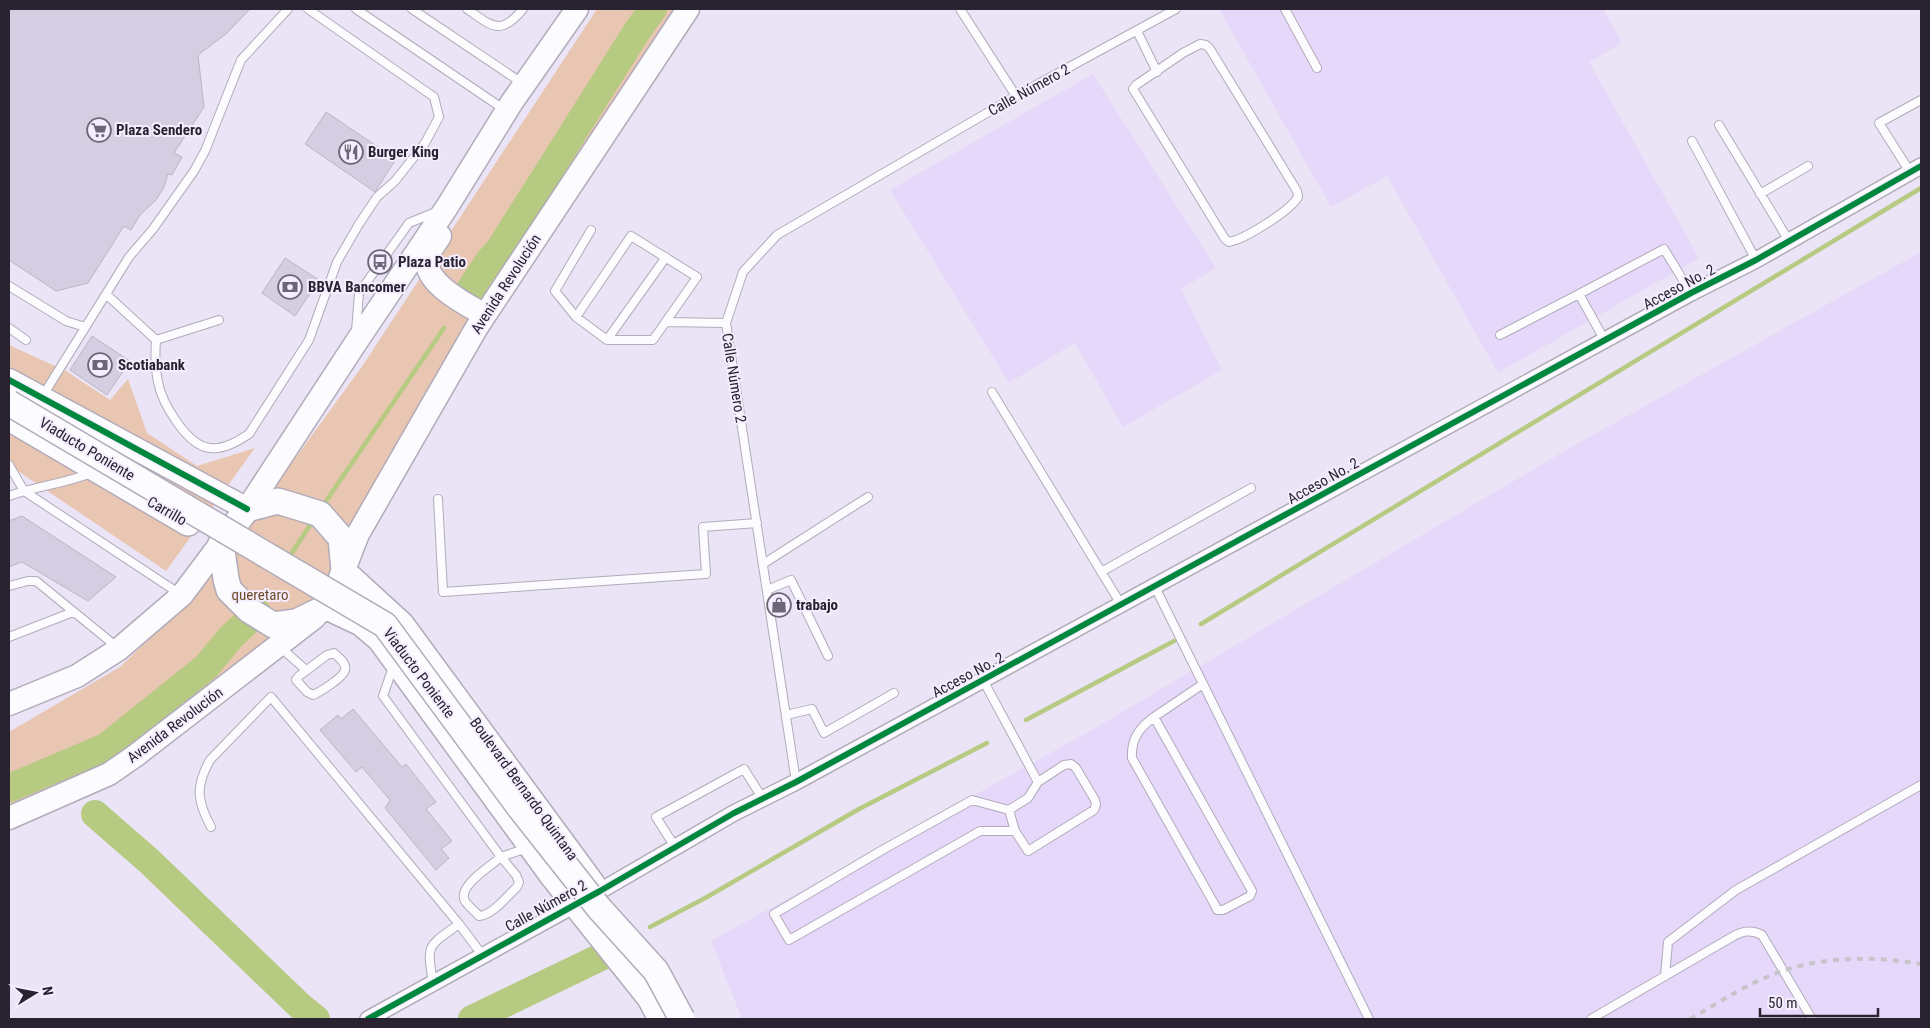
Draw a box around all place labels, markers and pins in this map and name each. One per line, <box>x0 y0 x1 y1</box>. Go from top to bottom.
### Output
supermarket icon: Plaza Sendero <box>86 117 112 143</box>
place label: Plaza Sendero <box>116 121 202 139</box>
restaurant icon: Burger King <box>338 139 364 165</box>
place label: Burger King <box>368 143 439 161</box>
bus stop icon: Plaza Patio <box>367 249 393 275</box>
place label: Plaza Patio <box>398 253 466 271</box>
bank icon: BBVA Bancomer <box>277 274 303 300</box>
place label: BBVA Bancomer <box>308 278 406 296</box>
bank icon: Scotiabank <box>87 352 113 378</box>
place label: Scotiabank <box>118 356 186 374</box>
shop icon: trabajo <box>766 592 792 618</box>
place label: trabajo <box>796 596 838 614</box>

